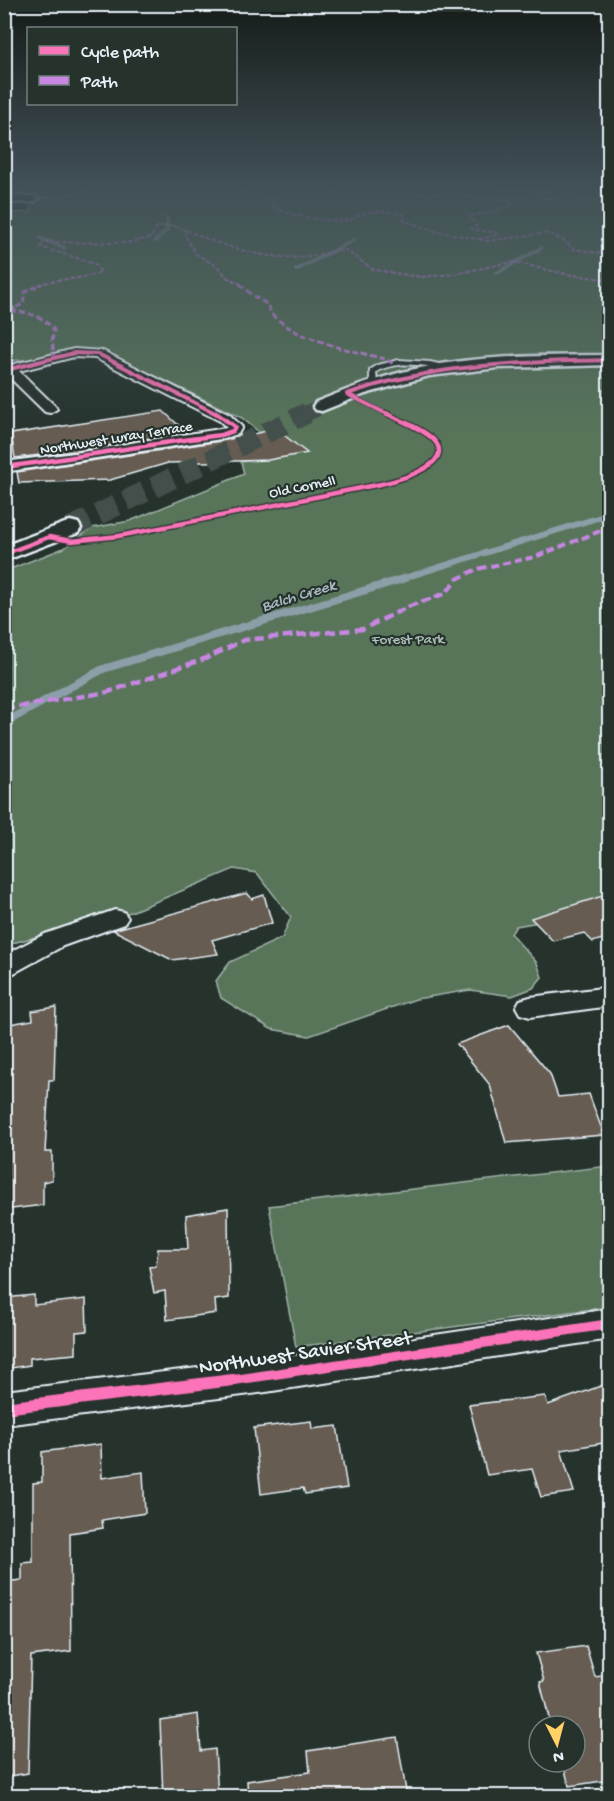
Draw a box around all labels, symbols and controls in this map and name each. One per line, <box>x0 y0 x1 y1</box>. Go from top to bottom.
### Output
legend <box>27 27 237 105</box>
text: Cycle path <box>81 43 159 64</box>
text: Path <box>80 73 118 94</box>
street label: Northwest Luray Terrace <box>39 418 194 460</box>
street label: Old Cornell <box>268 473 337 503</box>
water label: Balch Creek <box>260 577 340 618</box>
park label: Forest Park <box>371 631 445 649</box>
street label: Northwest Savier Street <box>197 1327 416 1382</box>
north arrow <box>527 1714 587 1774</box>
text: N <box>551 1745 564 1765</box>

